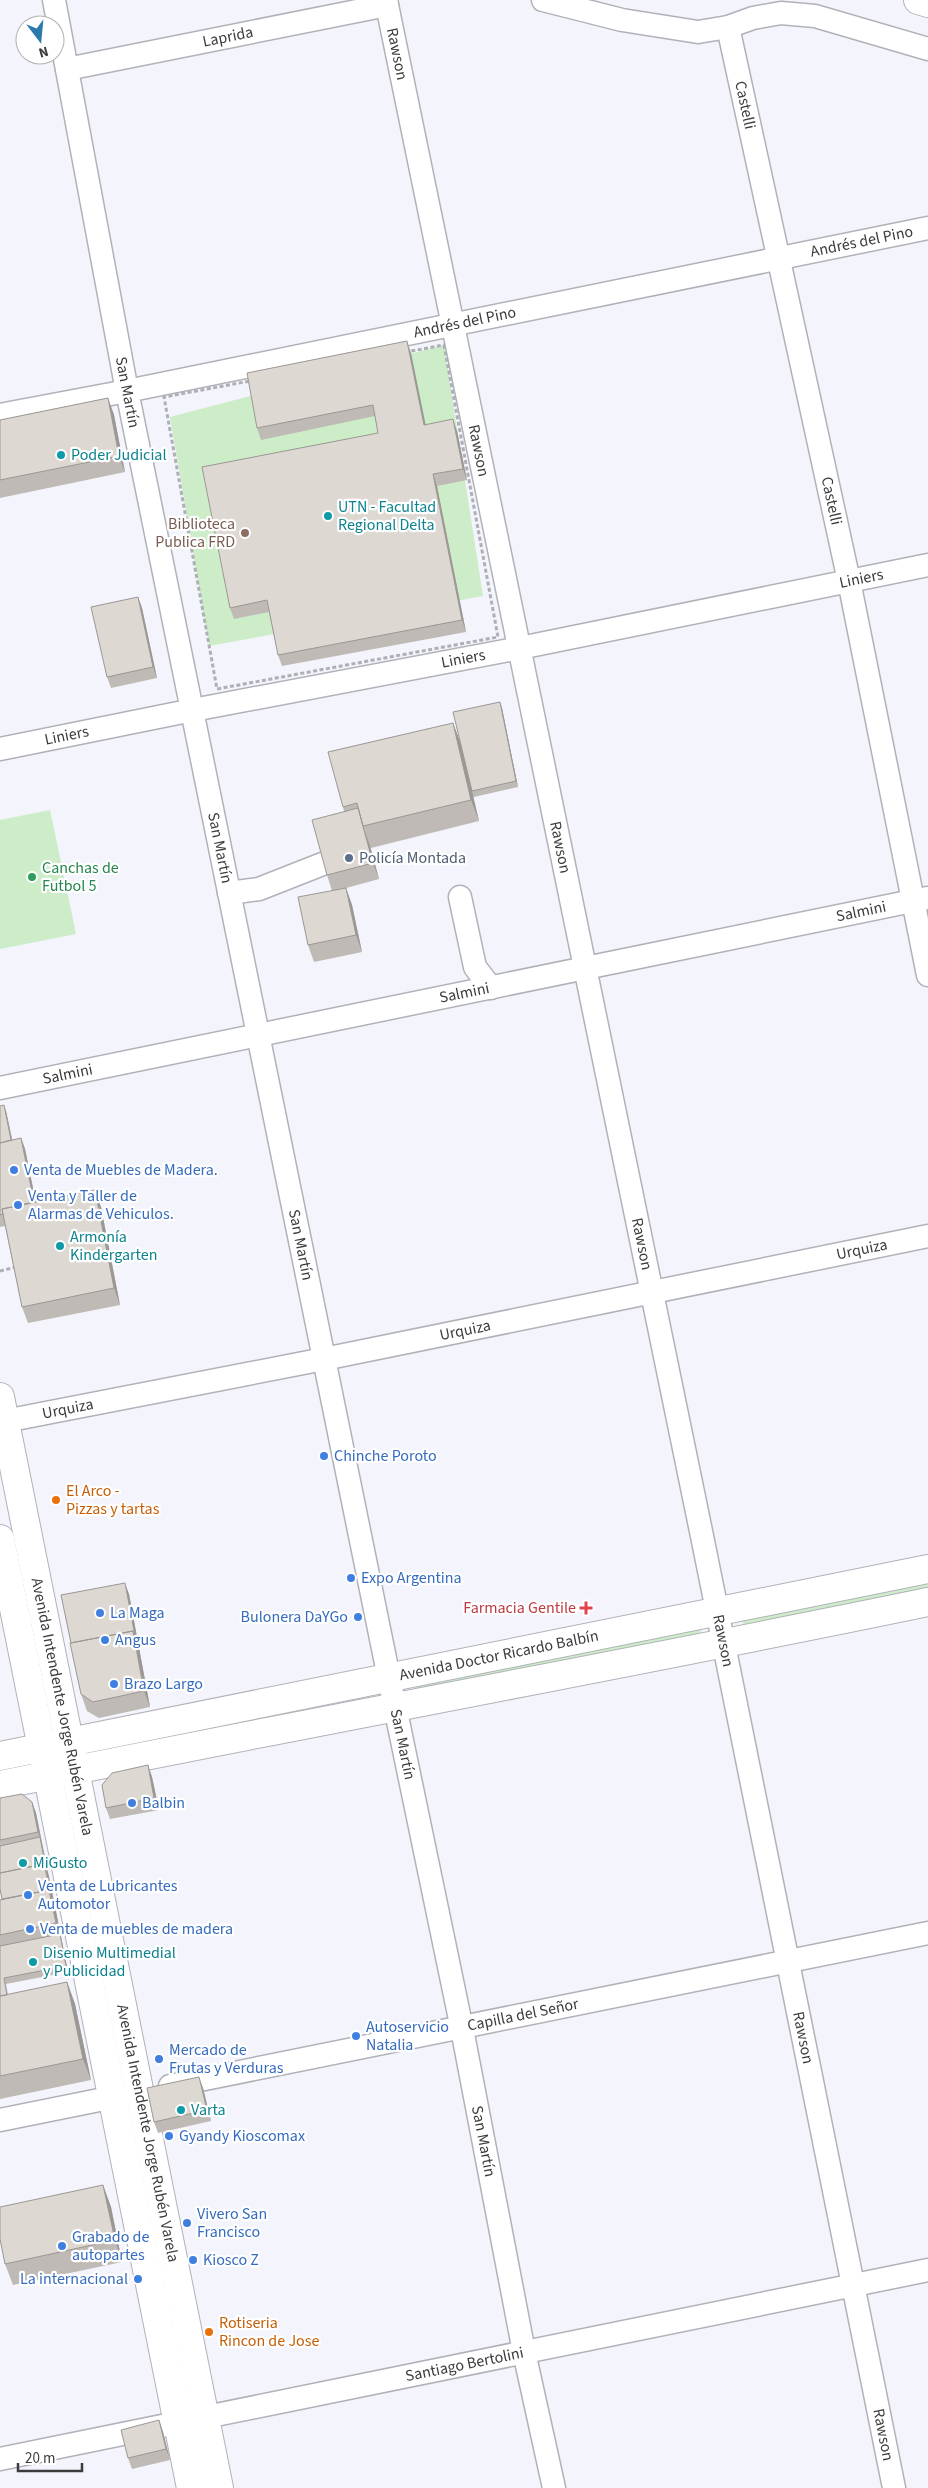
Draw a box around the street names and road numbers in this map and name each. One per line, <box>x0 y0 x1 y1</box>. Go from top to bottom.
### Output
street label: Laprida <box>201 21 255 53</box>
street label: Rawson <box>381 26 413 82</box>
street label: Castelli <box>729 79 761 131</box>
street label: Andrés del Pino <box>808 220 915 263</box>
street label: Andrés del Pino <box>412 301 518 343</box>
street label: San Martín <box>110 355 145 430</box>
street label: Rawson <box>463 422 495 479</box>
street label: Castelli <box>816 475 847 527</box>
street label: Liniers <box>837 563 886 594</box>
street label: Liniers <box>439 644 488 674</box>
street label: Liniers <box>43 720 91 751</box>
street label: San Martín <box>202 810 238 885</box>
street label: Rawson <box>544 819 576 875</box>
street label: Salmini <box>834 896 888 927</box>
street label: Salmini <box>437 977 491 1009</box>
street label: Salmini <box>41 1058 95 1090</box>
street label: San Martín <box>283 1207 319 1282</box>
street label: Rawson <box>626 1216 658 1272</box>
street label: Urquiza <box>834 1234 889 1265</box>
street label: Urquiza <box>437 1314 493 1346</box>
street label: Urquiza <box>40 1393 95 1425</box>
street label: Avenida Intendente Jorge Rubén Varela <box>26 1576 99 1838</box>
street label: Rawson <box>707 1613 739 1669</box>
street label: Avenida Doctor Ricardo Balbín <box>397 1625 601 1686</box>
street label: San Martín <box>385 1707 421 1782</box>
street label: Capilla del Señor <box>465 1993 581 2037</box>
street label: Avenida Intendente Jorge Rubén Varela <box>111 2002 184 2264</box>
street label: Rawson <box>787 2010 819 2066</box>
street label: San Martín <box>466 2104 501 2179</box>
street label: Santiago Bertolini <box>403 2342 526 2387</box>
street label: Rawson <box>867 2407 899 2463</box>

